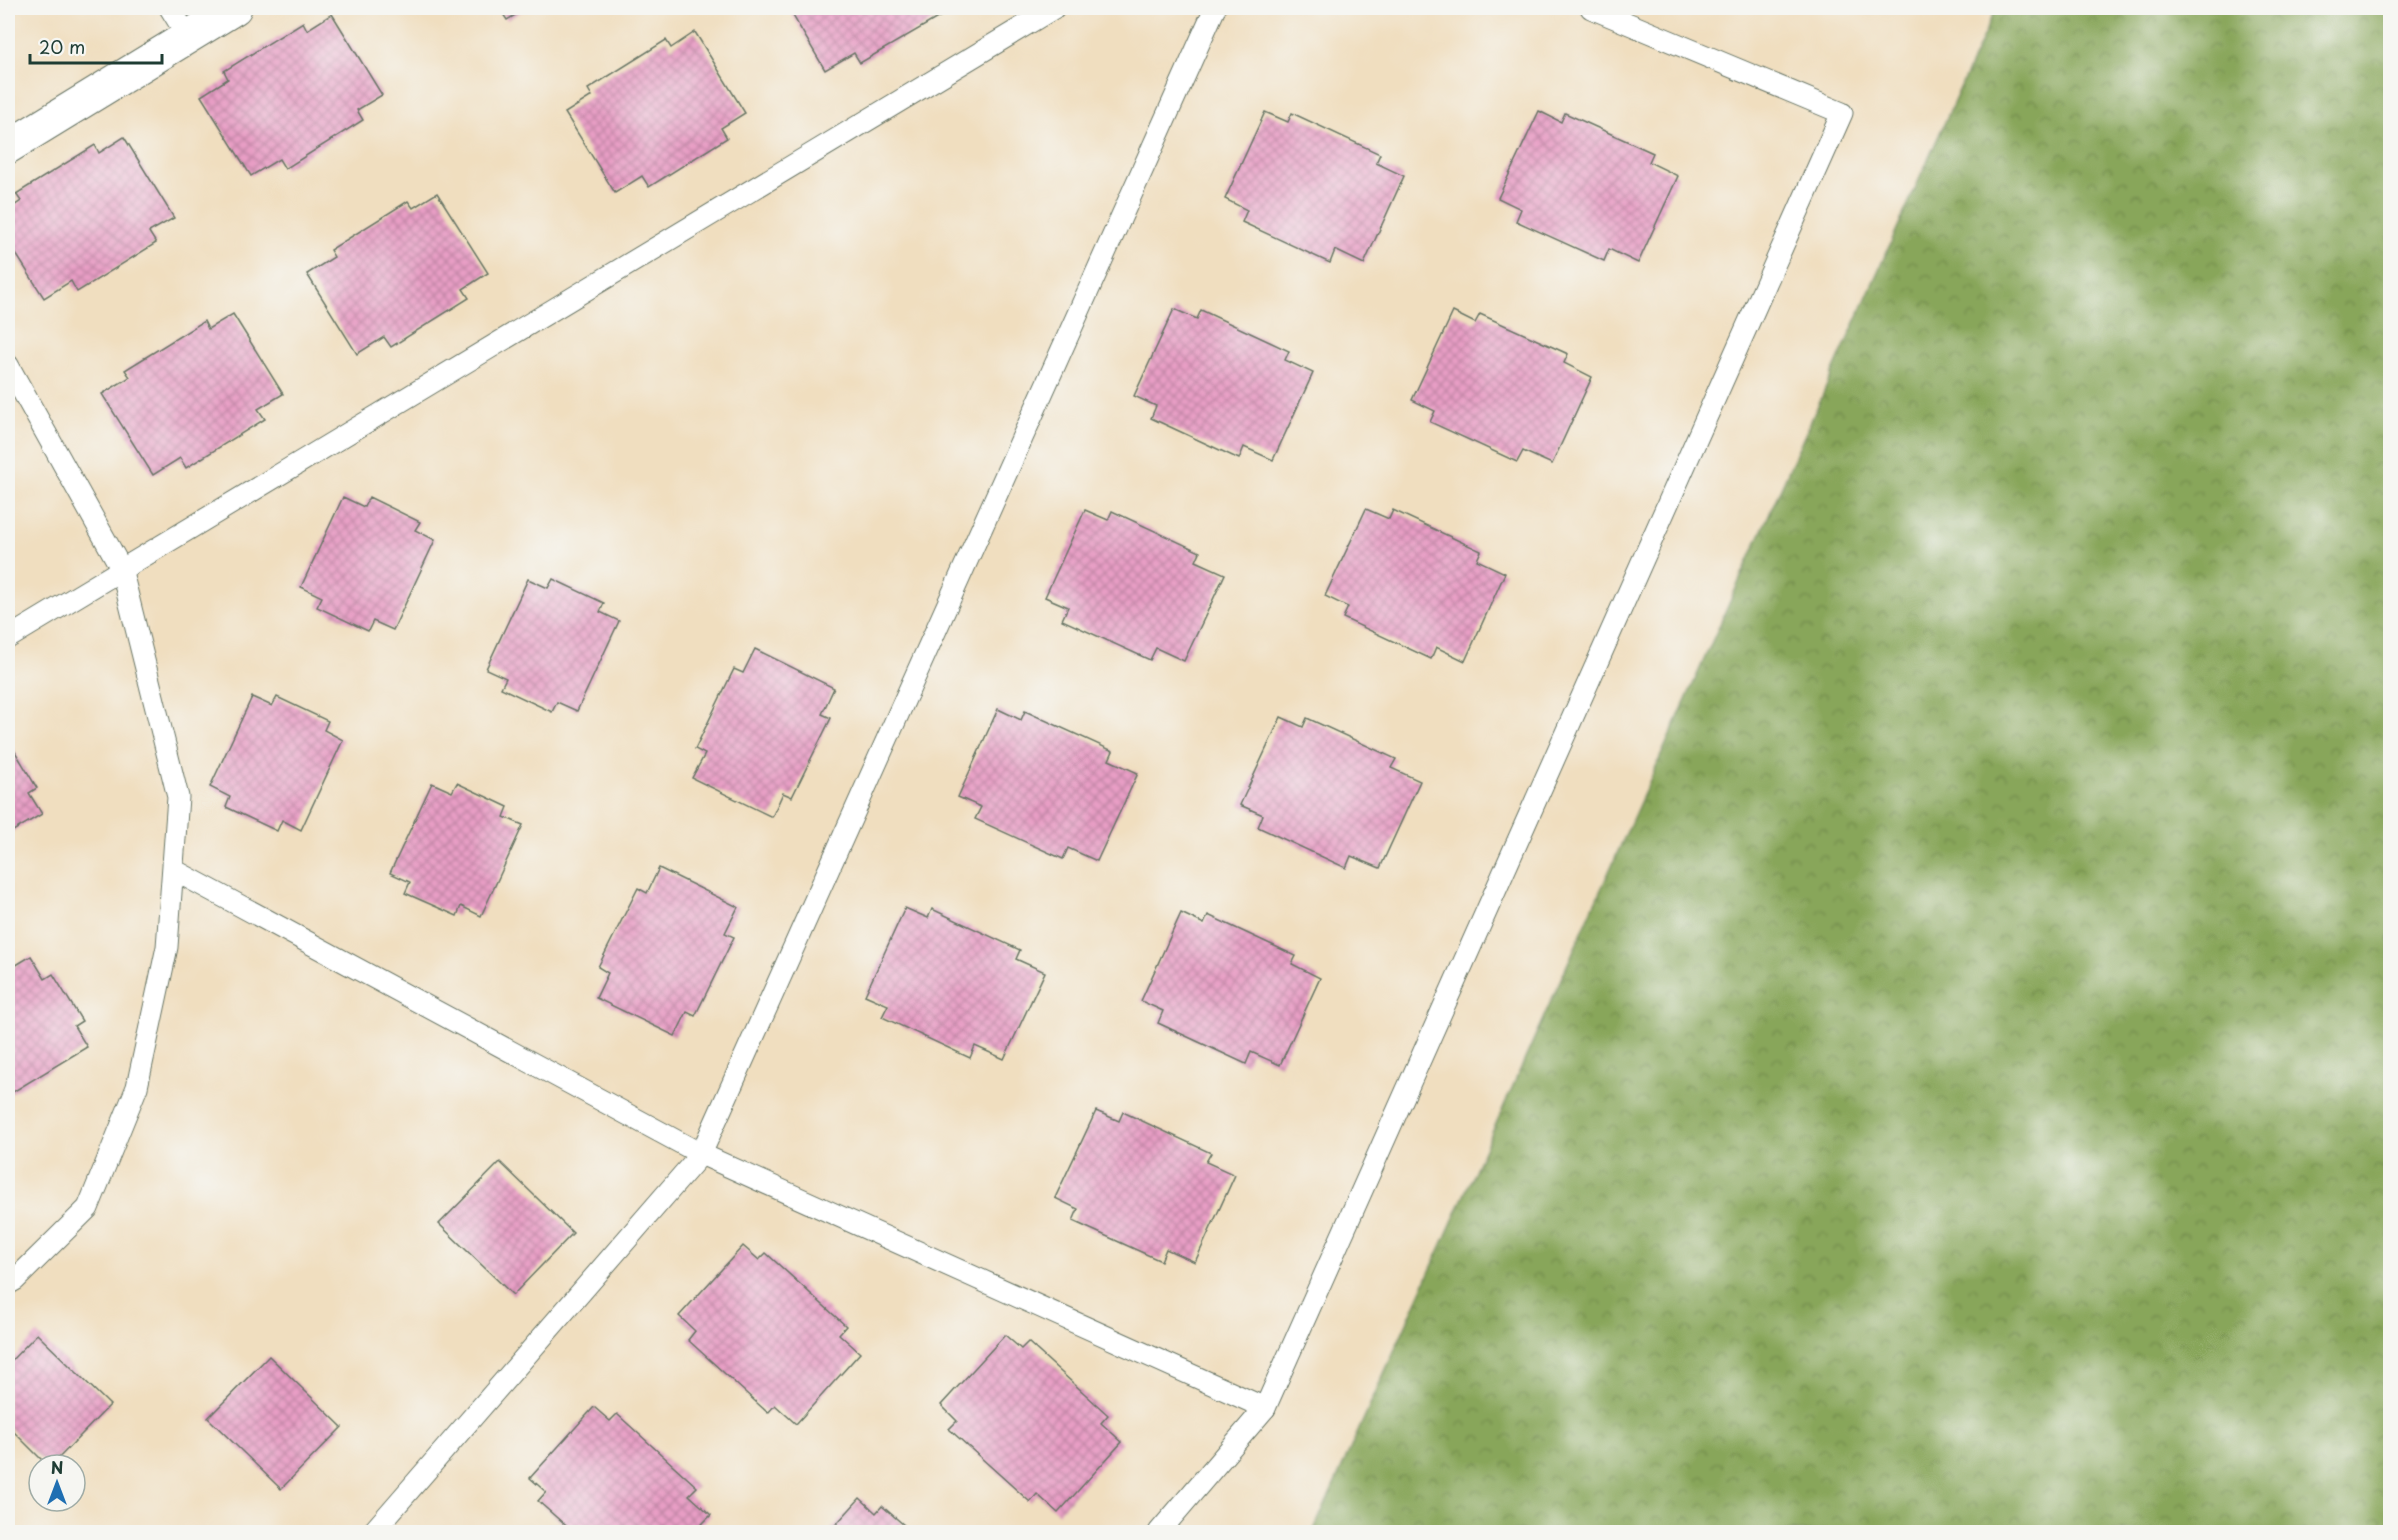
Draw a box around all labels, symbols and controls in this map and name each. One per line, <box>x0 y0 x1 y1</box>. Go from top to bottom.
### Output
scale bar <box>30 27 162 65</box>
text: 20 m <box>39 33 85 60</box>
north arrow <box>27 1453 87 1513</box>
text: N <box>51 1455 63 1479</box>

